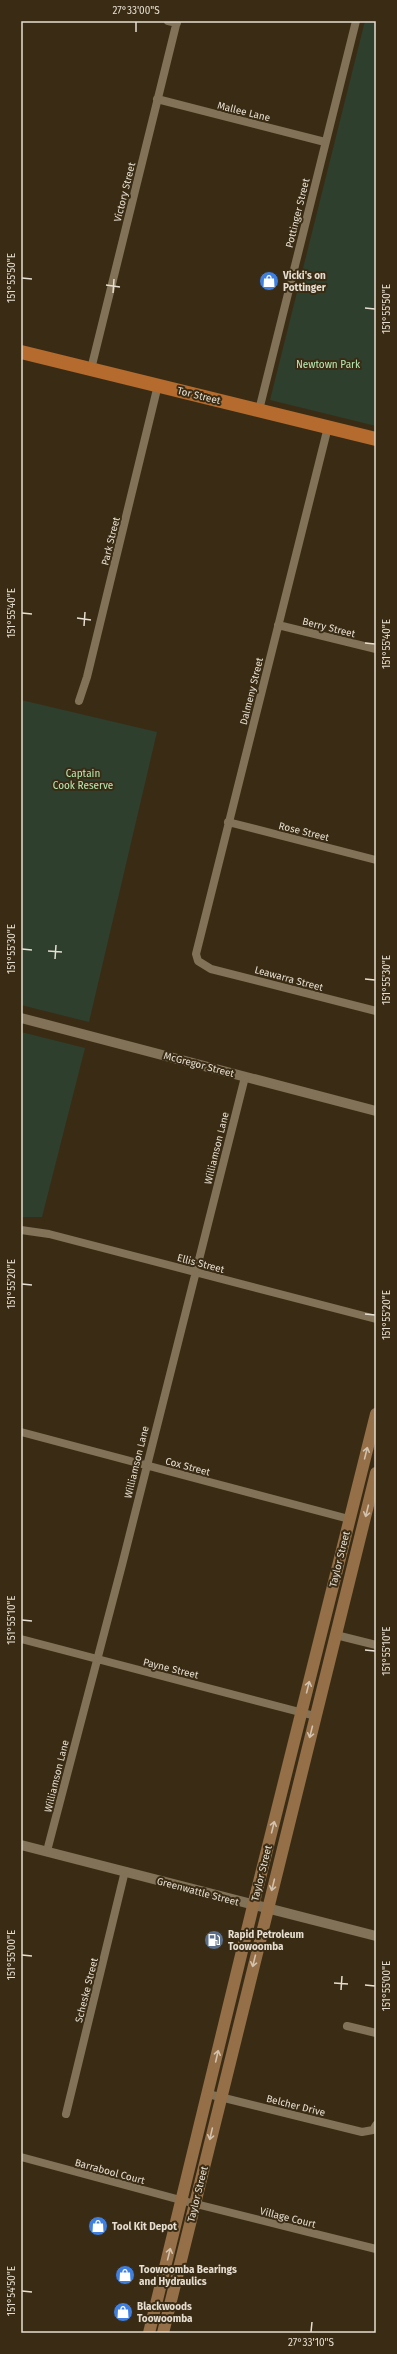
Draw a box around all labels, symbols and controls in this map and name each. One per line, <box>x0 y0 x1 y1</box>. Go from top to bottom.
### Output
text: 27°33'00"S <box>112 5 160 17</box>
street label: Mallee Lane <box>216 100 271 124</box>
street label: Victory Street <box>112 161 138 223</box>
street label: Pottinger Street <box>284 177 313 249</box>
text: 151°55'50"E <box>6 253 18 303</box>
shop icon: Vicki's on Pottinger <box>258 270 280 292</box>
place label: Vicki's on Pottinger <box>282 270 327 294</box>
text: 151°55'50"E <box>381 284 393 334</box>
park label: Newtown Park <box>296 359 361 371</box>
street label: Tor Street <box>176 385 222 407</box>
street label: Park Street <box>99 515 123 567</box>
text: 151°55'40"E <box>6 588 18 638</box>
street label: Berry Street <box>301 616 357 640</box>
text: 151°55'40"E <box>381 619 393 669</box>
street label: Dalmeny Street <box>238 656 266 726</box>
park label: Captain Cook Reserve <box>53 768 113 792</box>
street label: Rose Street <box>277 820 331 844</box>
text: 151°55'30"E <box>6 924 18 974</box>
text: 151°55'30"E <box>381 955 393 1005</box>
street label: Leawarra Street <box>253 964 325 994</box>
street label: McGregor Street <box>162 1050 236 1080</box>
street label: Williamson Lane <box>202 1111 232 1186</box>
street label: Ellis Street <box>176 1252 226 1276</box>
text: 151°55'20"E <box>6 1259 18 1309</box>
text: 151°55'20"E <box>381 1290 393 1340</box>
street label: Williamson Lane <box>122 1425 152 1500</box>
one-way arrow <box>363 1446 370 1459</box>
street label: Cox Street <box>164 1455 212 1479</box>
one-way arrow <box>362 1504 370 1517</box>
street label: Taylor Street <box>327 1530 353 1588</box>
text: 151°55'10"E <box>6 1595 18 1645</box>
text: 151°55'10"E <box>381 1626 393 1676</box>
street label: Payne Street <box>142 1656 200 1682</box>
one-way arrow <box>304 1681 312 1694</box>
one-way arrow <box>307 1725 315 1738</box>
street label: Williamson Lane <box>42 1739 72 1814</box>
one-way arrow <box>269 1821 277 1834</box>
street label: Taylor Street <box>249 1844 275 1902</box>
street label: Greenwattle Street <box>155 1875 240 1909</box>
one-way arrow <box>268 1879 276 1892</box>
fuel station icon: Rapid Petroleum Toowoomba <box>203 1929 225 1951</box>
place label: Rapid Petroleum Toowoomba <box>228 1929 304 1953</box>
text: 151°55'00"E <box>6 1930 18 1980</box>
one-way arrow <box>250 1954 257 1967</box>
street label: Scheske Street <box>73 1956 101 2024</box>
text: 151°55'00"E <box>381 1961 393 2011</box>
one-way arrow <box>213 2049 221 2062</box>
street label: Belcher Drive <box>265 2093 327 2119</box>
one-way arrow <box>207 2128 214 2141</box>
street label: Barrabool Court <box>73 2157 146 2187</box>
street label: Taylor Street <box>185 2165 211 2223</box>
street label: Village Court <box>259 2205 317 2231</box>
shop icon: Tool Kit Depot <box>87 2215 109 2237</box>
place label: Tool Kit Depot <box>112 2221 177 2233</box>
one-way arrow <box>165 2248 173 2261</box>
shop icon: Toowoomba Bearings and Hydraulics <box>114 2264 136 2286</box>
place label: Toowoomba Bearings and Hydraulics <box>139 2264 237 2288</box>
text: 151°54'50"E <box>6 2266 18 2316</box>
shop icon: Blackwoods Toowoomba <box>112 2301 134 2323</box>
place label: Blackwoods Toowoomba <box>137 2301 193 2325</box>
text: 27°33'10"S <box>288 2337 335 2349</box>

